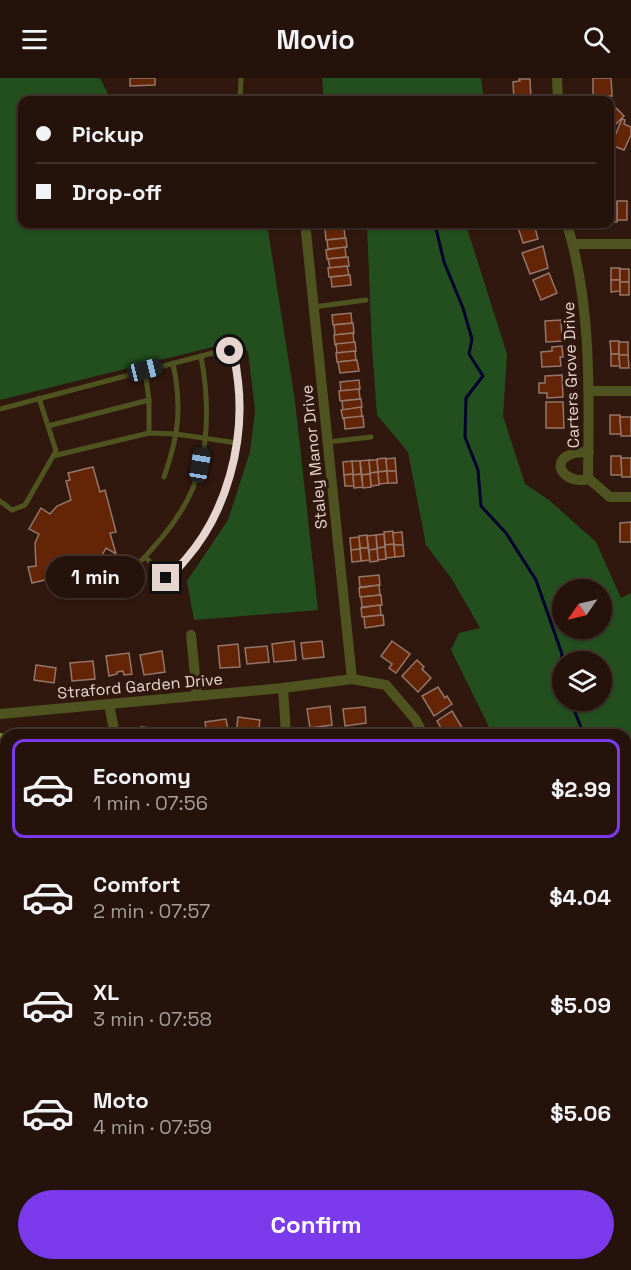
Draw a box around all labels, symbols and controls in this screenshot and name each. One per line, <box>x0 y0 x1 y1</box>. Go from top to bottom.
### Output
text: Movio <box>276 22 355 57</box>
icon: menu <box>18 23 51 56</box>
icon: search <box>580 23 613 56</box>
text: Pickup <box>72 120 144 148</box>
text: Drop-off <box>72 178 162 206</box>
street label: Carters Grove Drive <box>558 301 584 449</box>
route start <box>216 337 243 364</box>
car <box>125 357 165 383</box>
street label: Staley Manor Drive <box>296 384 332 530</box>
car <box>188 446 212 484</box>
callout: 1 min <box>46 557 145 599</box>
text: 1 min <box>71 564 120 590</box>
route end <box>152 564 179 591</box>
north arrow <box>552 579 612 639</box>
map controls <box>552 579 612 711</box>
button: layers <box>552 651 612 711</box>
street label: Straford Garden Drive <box>56 668 224 704</box>
icon: car <box>21 762 75 816</box>
text: Economy <box>93 762 191 790</box>
text: $2.99 <box>551 775 611 803</box>
text: 1 min · 07:56 <box>93 790 208 816</box>
icon: car <box>21 870 75 924</box>
text: Comfort <box>93 870 181 898</box>
text: $4.04 <box>549 883 611 911</box>
text: 2 min · 07:57 <box>93 898 210 924</box>
icon: car <box>21 978 75 1032</box>
text: XL <box>93 978 119 1006</box>
text: $5.09 <box>550 991 611 1019</box>
text: 3 min · 07:58 <box>93 1006 212 1032</box>
icon: car <box>21 1086 75 1140</box>
text: Moto <box>93 1086 149 1114</box>
text: $5.06 <box>550 1099 611 1127</box>
text: 4 min · 07:59 <box>93 1114 212 1140</box>
button: Confirm <box>18 1190 614 1259</box>

